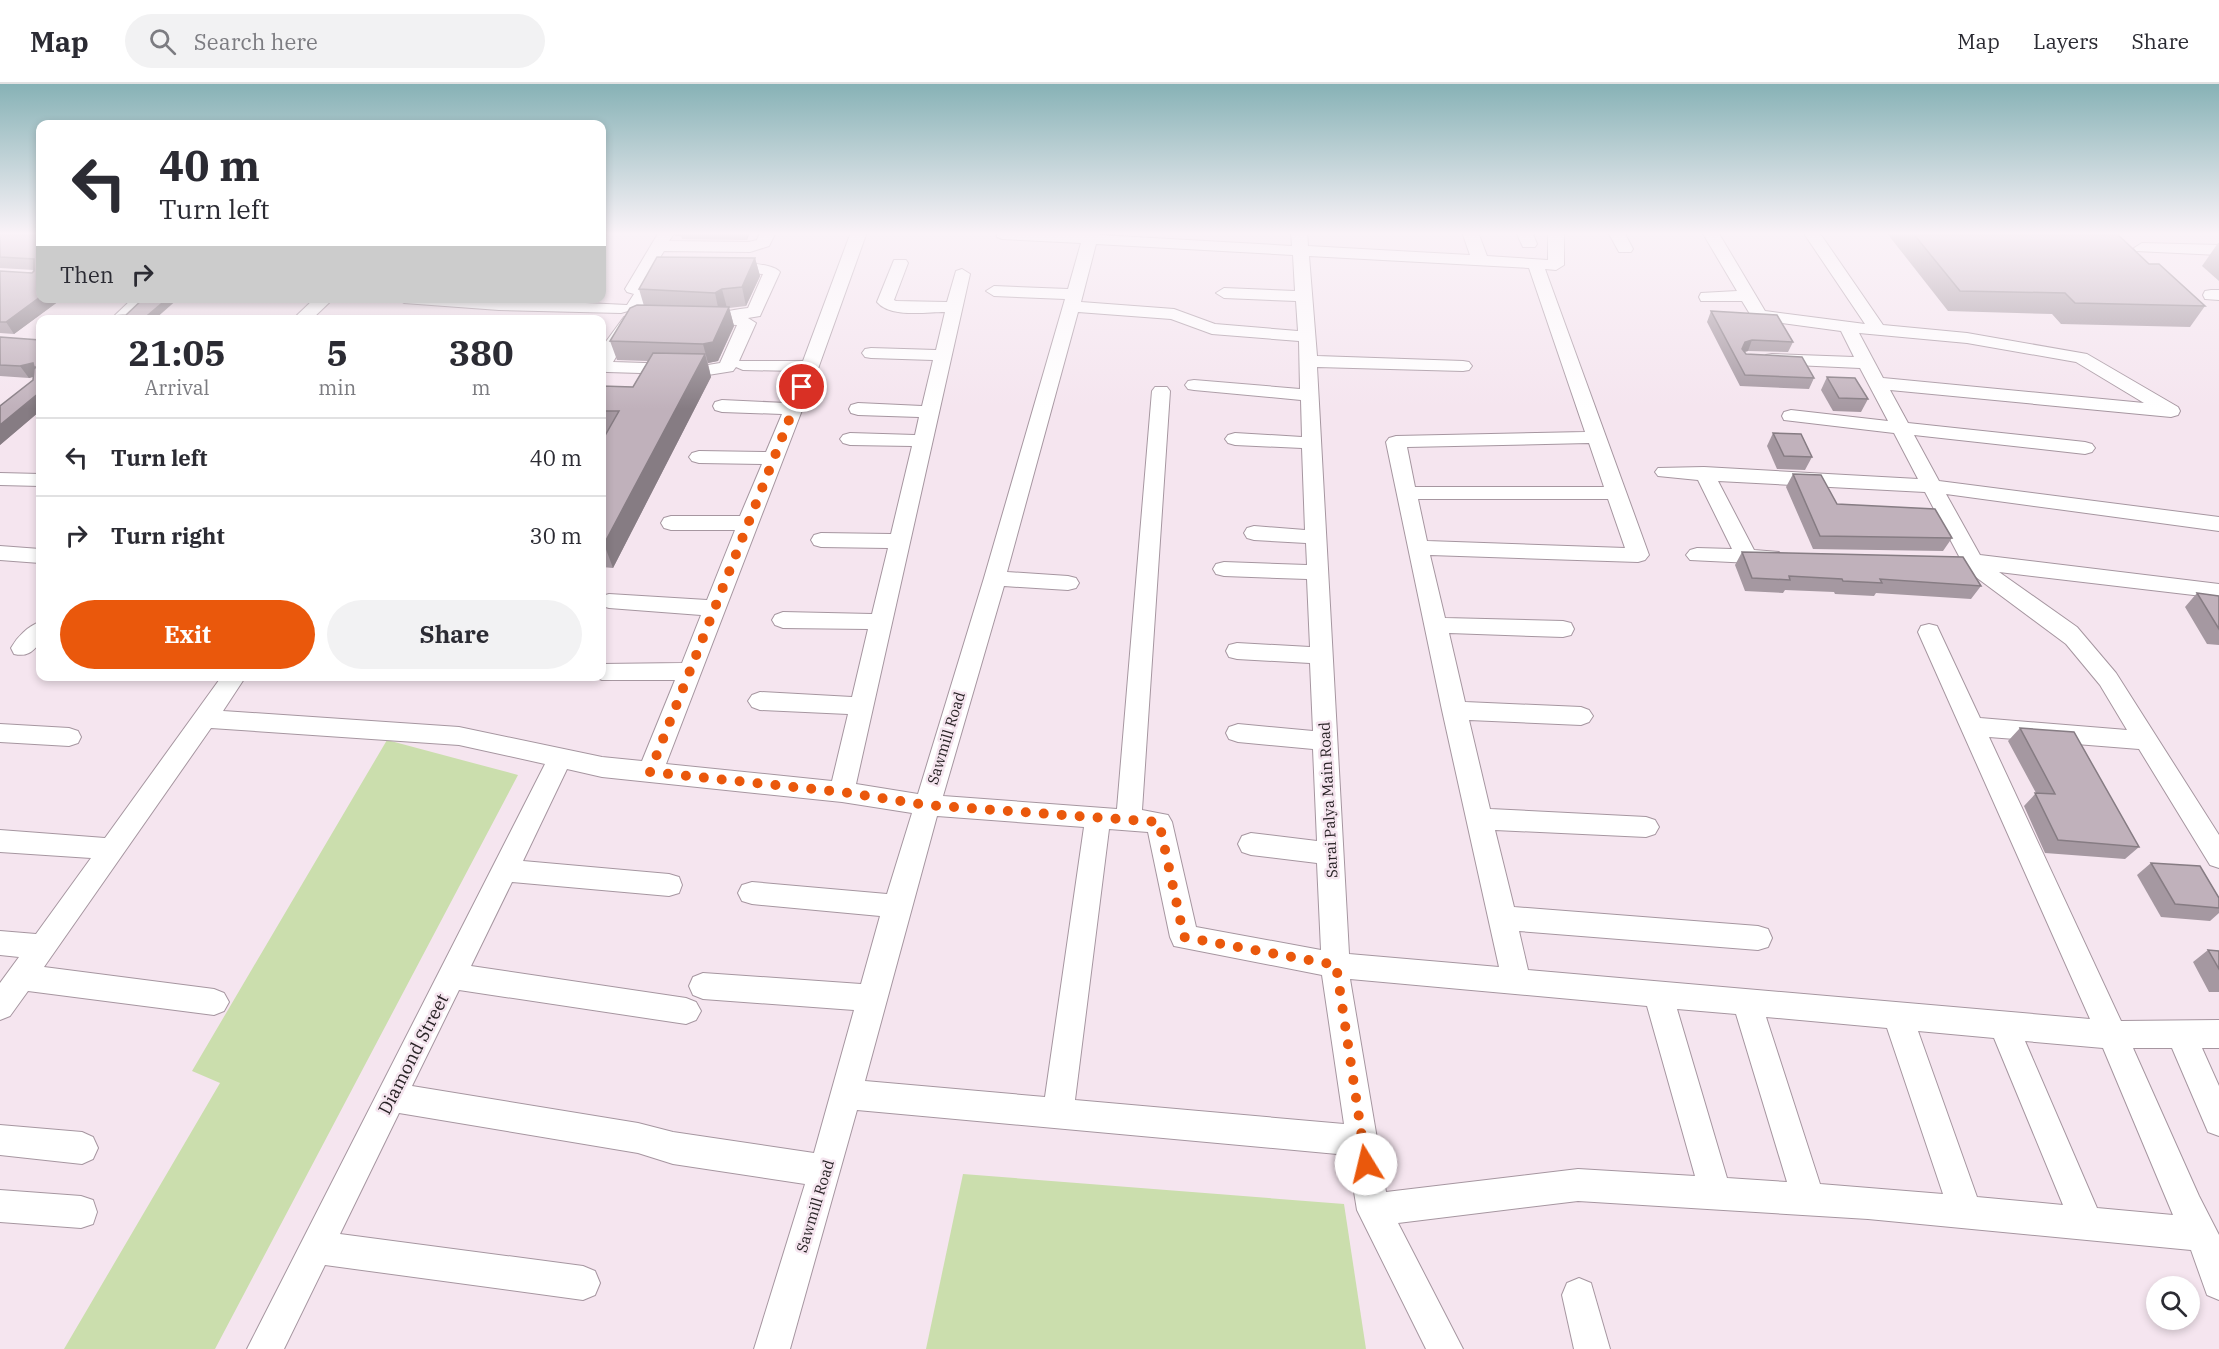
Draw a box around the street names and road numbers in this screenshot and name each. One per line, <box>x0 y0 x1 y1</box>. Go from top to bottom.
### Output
street label: Sawmill Road <box>923 689 969 787</box>
street label: Sarai Palya Main Road <box>1314 722 1342 878</box>
street label: Diamond Street <box>373 990 453 1118</box>
street label: Sawmill Road <box>792 1157 838 1255</box>

